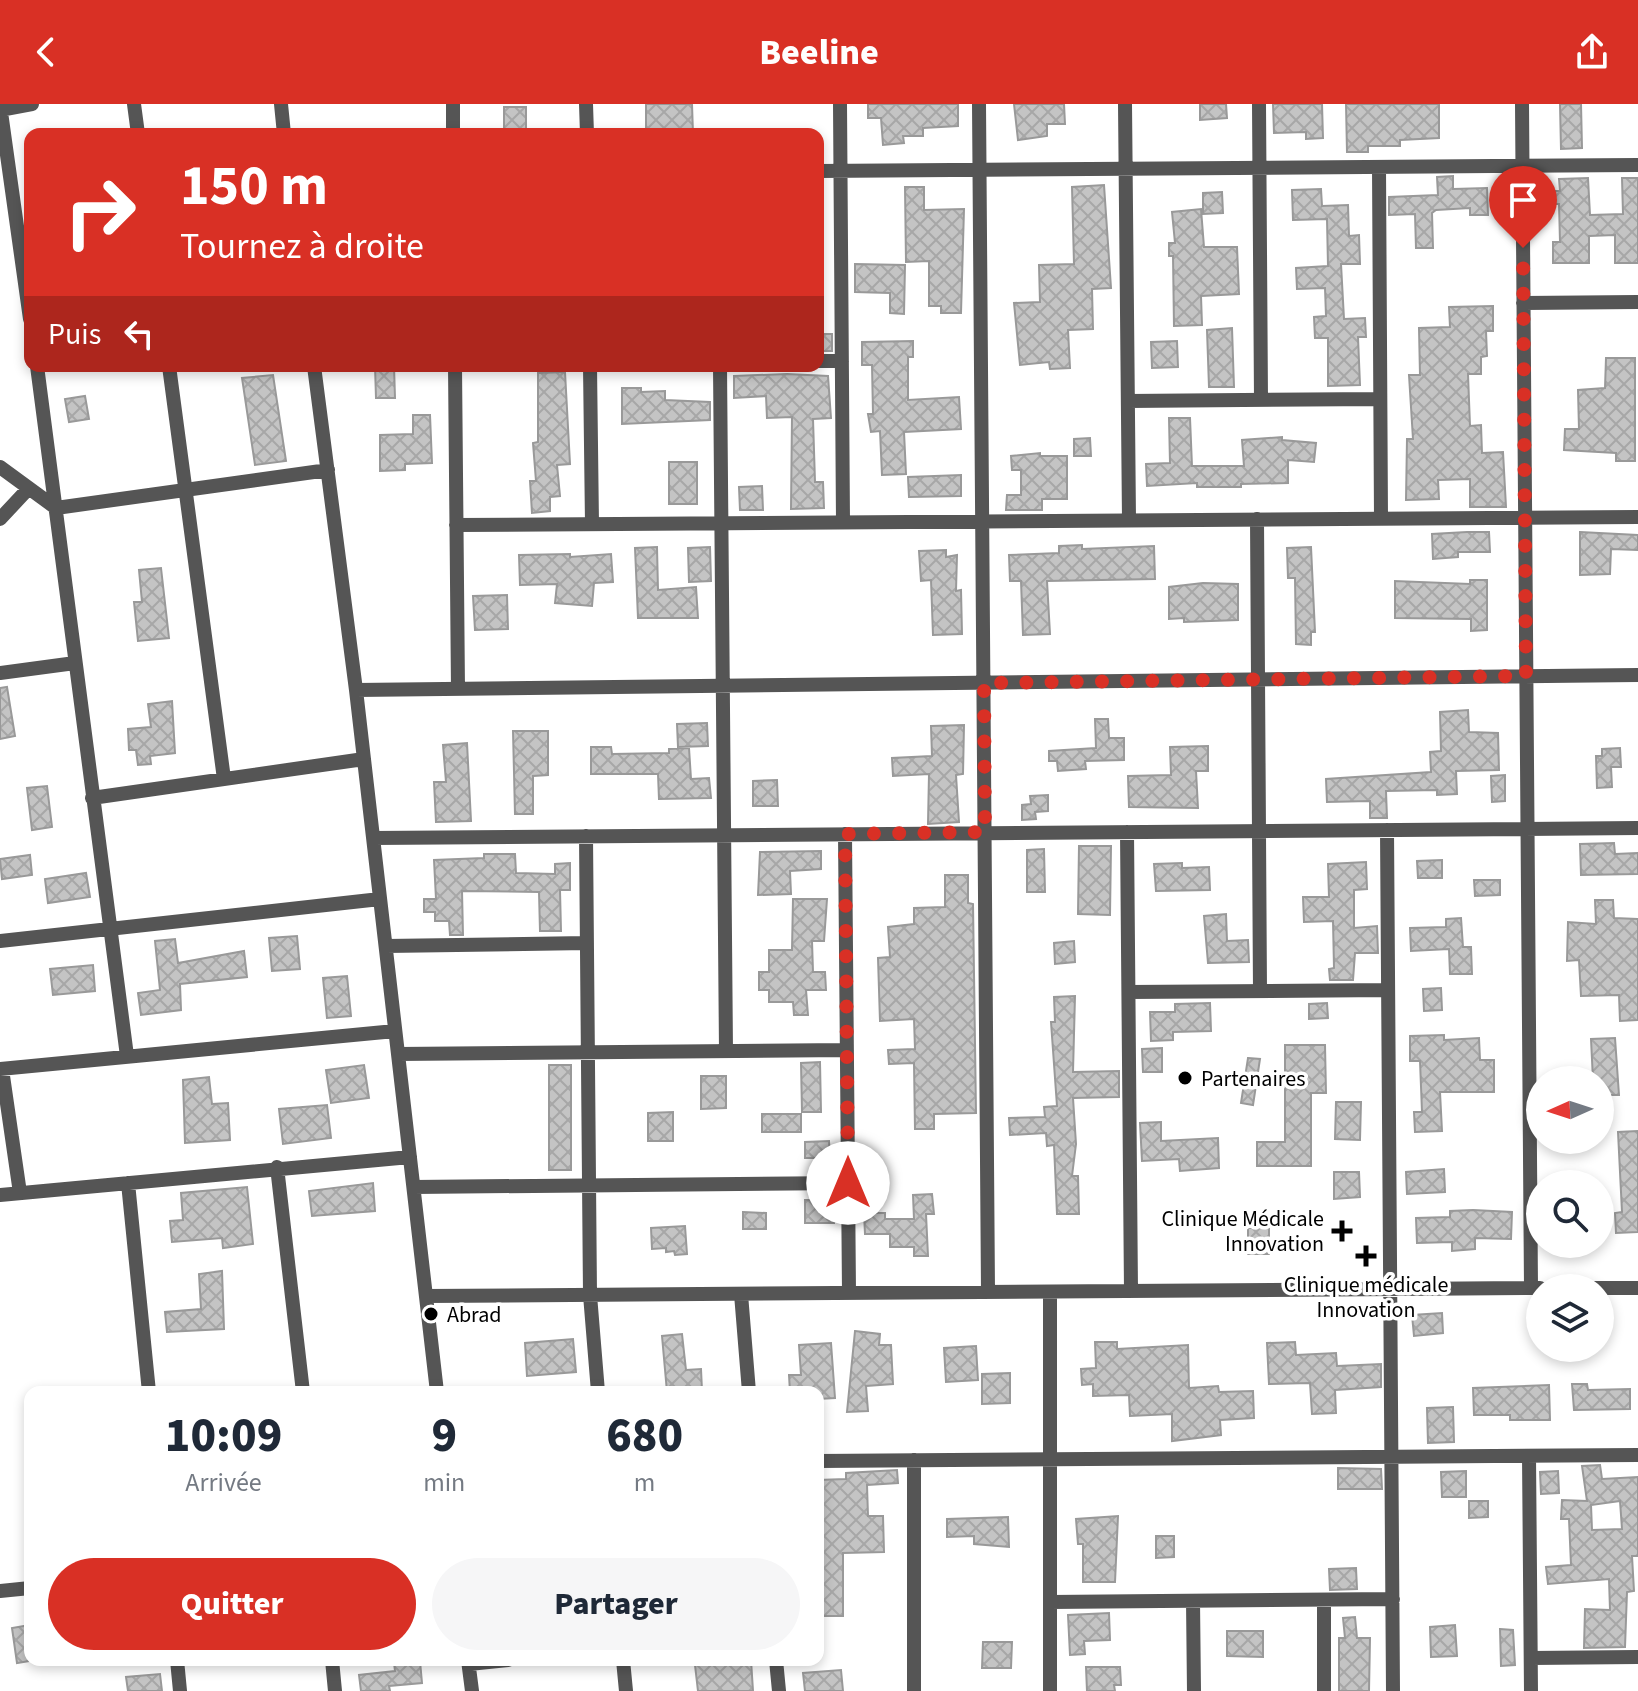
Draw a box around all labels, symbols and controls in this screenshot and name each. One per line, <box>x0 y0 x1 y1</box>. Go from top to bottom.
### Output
text: Beeline <box>759 27 879 78</box>
icon: back <box>24 30 68 74</box>
icon: share <box>1570 30 1614 74</box>
text: 150 m <box>180 147 328 226</box>
icon: right <box>48 160 152 264</box>
pin <box>1489 166 1557 248</box>
icon: arrive <box>1501 178 1545 222</box>
text: Tournez à droite <box>180 221 424 272</box>
icon: left <box>117 312 161 356</box>
text: Puis <box>48 313 101 356</box>
place label: Partenaires <box>1201 1063 1305 1095</box>
north arrow <box>1526 1066 1614 1154</box>
map controls <box>1526 1066 1614 1362</box>
marker: Partenaires <box>1176 1069 1194 1087</box>
position arrow <box>806 1141 890 1225</box>
button: search <box>1526 1170 1614 1258</box>
place label: Clinique Médicale Innovation <box>1162 1203 1324 1260</box>
marker: Clinique Médicale Innovation <box>1331 1220 1353 1242</box>
marker: Clinique médicale Innovation <box>1355 1245 1377 1267</box>
place label: Clinique médicale Innovation <box>1284 1269 1448 1326</box>
button: layers <box>1526 1274 1614 1362</box>
place label: Abrad <box>447 1299 502 1331</box>
marker: Abrad <box>422 1305 440 1323</box>
text: 10:09 <box>165 1402 282 1470</box>
text: 9 <box>431 1402 457 1470</box>
text: 680 <box>606 1402 683 1470</box>
text: Arrivée <box>185 1464 262 1501</box>
text: min <box>423 1464 465 1501</box>
text: m <box>634 1464 655 1501</box>
button: Quitter <box>48 1558 416 1650</box>
button: Partager <box>432 1558 800 1650</box>

